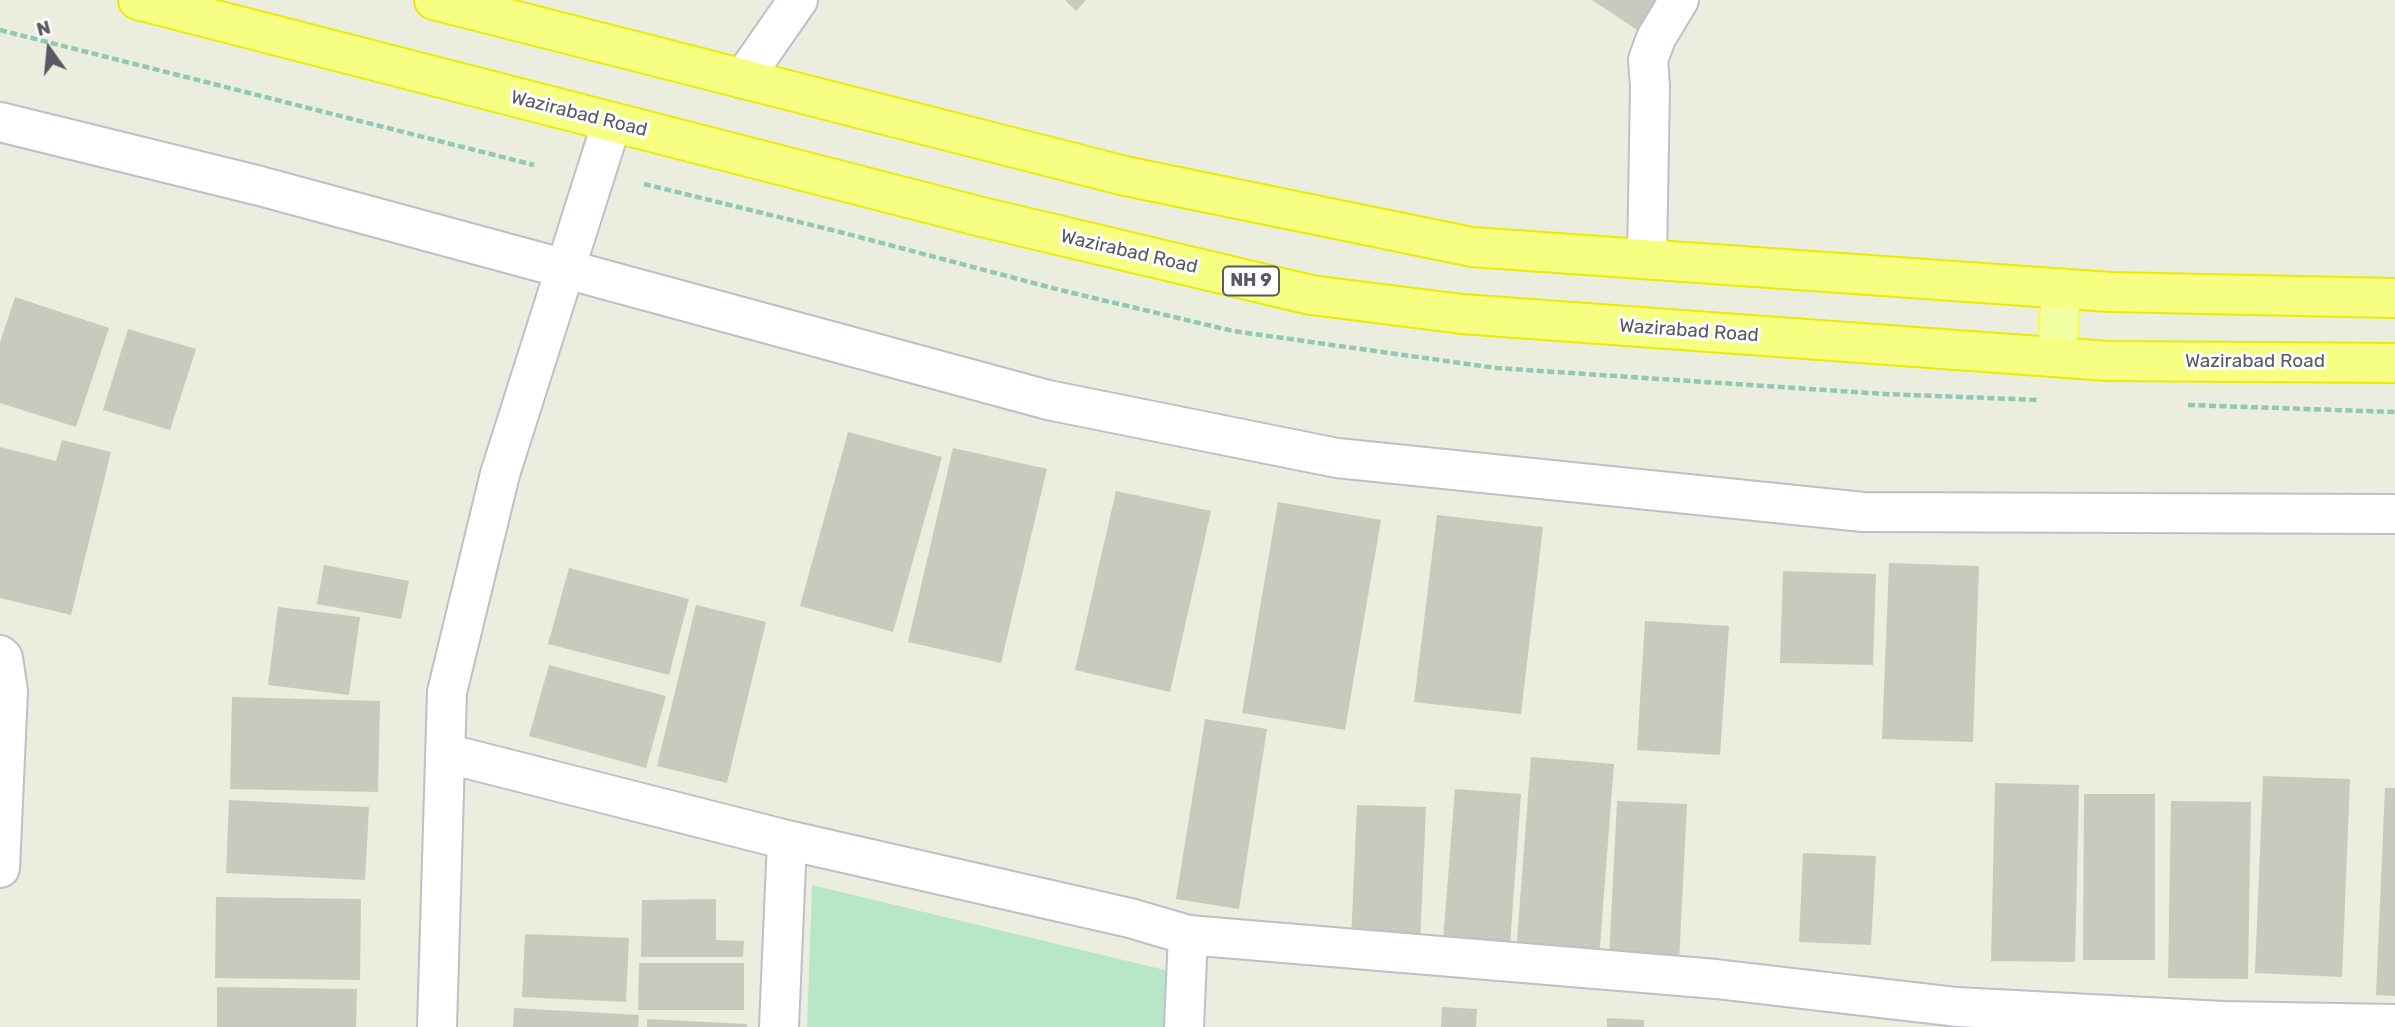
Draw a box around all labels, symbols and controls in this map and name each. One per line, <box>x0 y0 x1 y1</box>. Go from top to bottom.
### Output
north arrow <box>14 14 84 84</box>
text: N <box>34 15 53 41</box>
street label: Wazirabad Road <box>508 86 650 142</box>
street label: Wazirabad Road <box>1058 225 1200 279</box>
road number: NH 9 <box>1223 267 1279 296</box>
street label: Wazirabad Road <box>1618 315 1760 347</box>
street label: Wazirabad Road <box>2185 351 2325 373</box>

